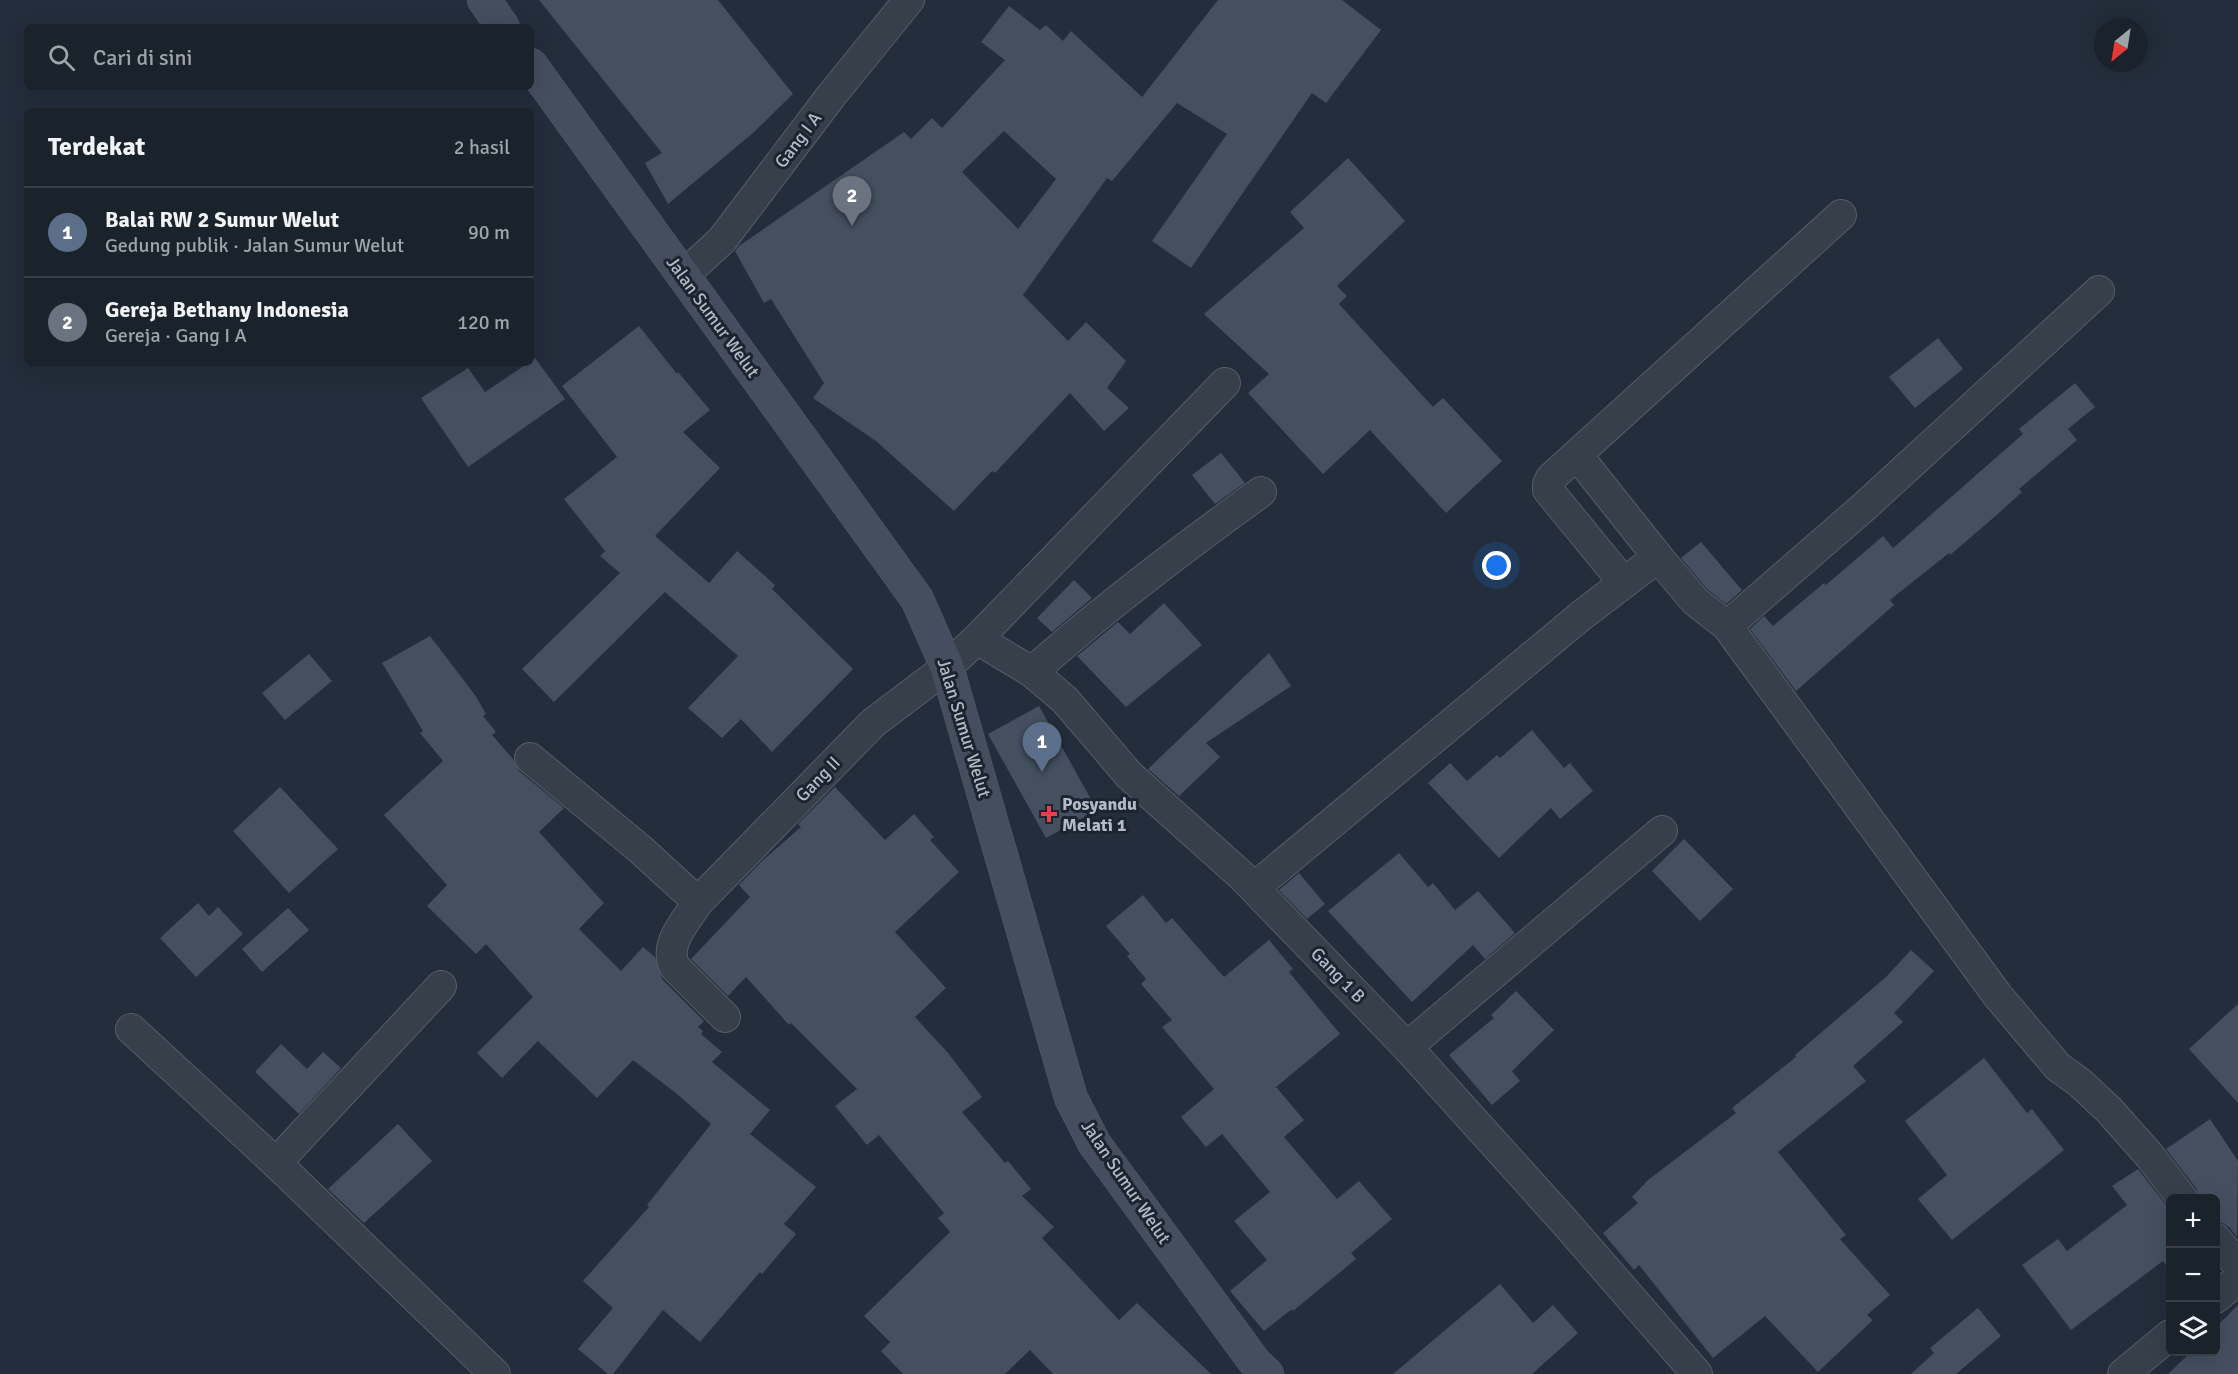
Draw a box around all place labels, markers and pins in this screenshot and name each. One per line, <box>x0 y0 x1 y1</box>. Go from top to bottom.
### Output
pin: 2 <box>832 176 872 226</box>
pin: 1 <box>1022 722 1062 772</box>
place label: Posyandu Melati 1 <box>1062 793 1137 836</box>
marker: Posyandu Melati 1 <box>1040 805 1058 823</box>

